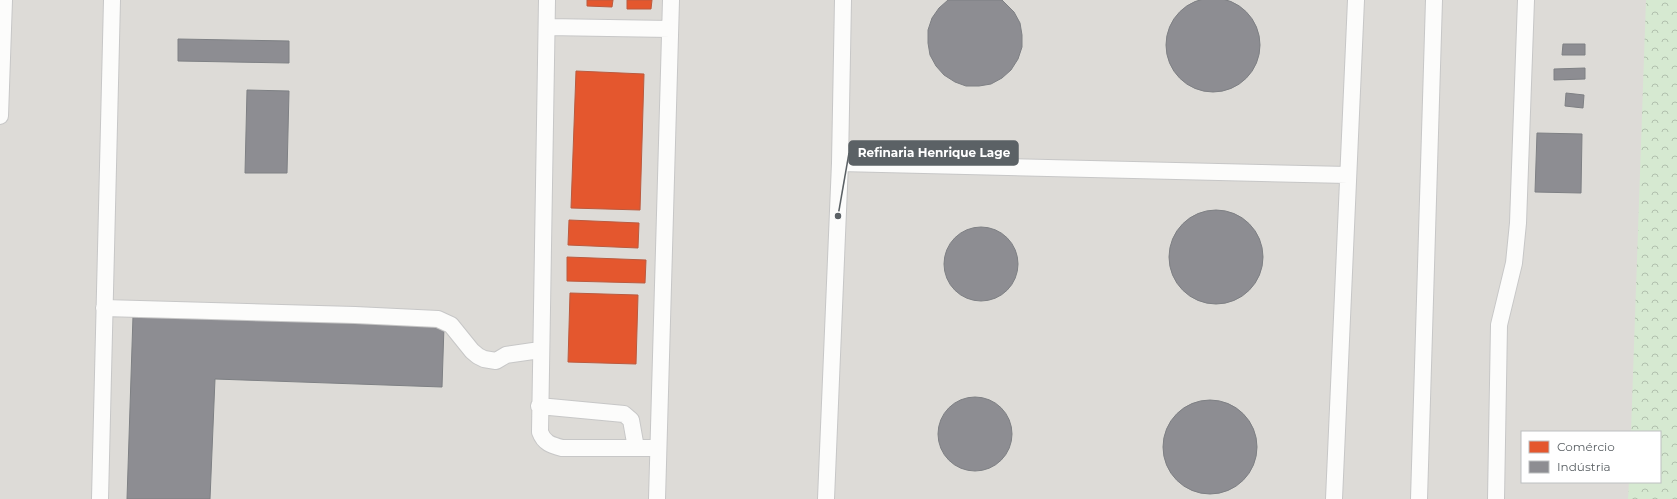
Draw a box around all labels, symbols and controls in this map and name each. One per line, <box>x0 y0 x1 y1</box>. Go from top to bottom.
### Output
callout: Refinaria Henrique Lage <box>849 141 1018 165</box>
text: Refinaria Henrique Lage <box>858 145 1011 160</box>
legend <box>1521 431 1661 483</box>
text: Comércio <box>1557 439 1615 454</box>
text: Indústria <box>1557 459 1611 474</box>

